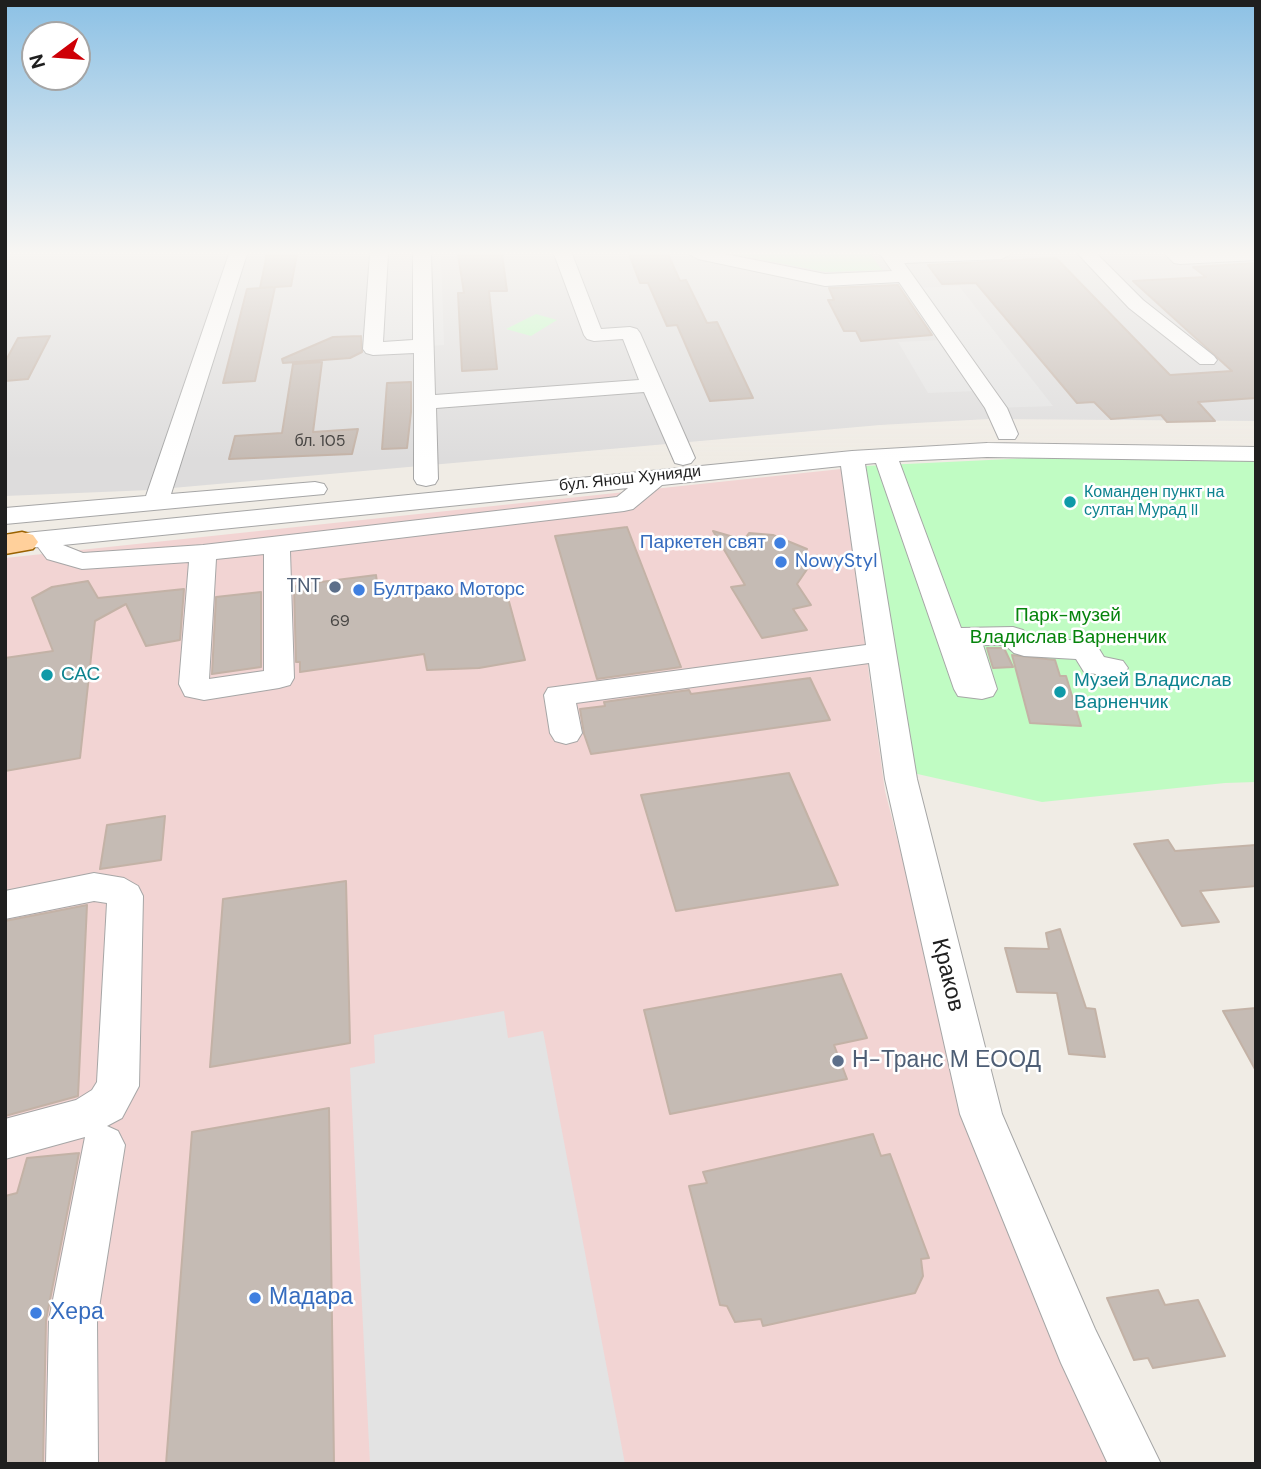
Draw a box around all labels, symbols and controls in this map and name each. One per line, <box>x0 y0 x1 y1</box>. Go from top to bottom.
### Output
north arrow <box>21 21 91 91</box>
text: N <box>23 51 51 71</box>
house number: бл. 105 <box>295 432 345 452</box>
street label: бул. Янош Хунияди <box>558 462 702 496</box>
place label: Команден пункт на султан Мурад II <box>1084 483 1224 521</box>
marker: Команден пункт на султан Мурад II <box>1062 494 1078 510</box>
place label: Паркетен свят <box>640 532 766 554</box>
marker: Паркетен свят <box>772 535 788 551</box>
place label: NowyStyl <box>795 551 877 573</box>
marker: NowyStyl <box>773 554 789 570</box>
place label: TNT <box>287 576 321 598</box>
marker: TNT <box>327 579 343 595</box>
place label: Бултрако Моторс <box>373 579 525 601</box>
marker: Бултрако Моторс <box>351 582 367 598</box>
park label: Парк-музей Владислав Варненчик <box>970 605 1166 649</box>
house number: 69 <box>330 612 350 632</box>
place label: САС <box>61 664 100 686</box>
marker: САС <box>39 667 55 683</box>
place label: Музей Владислав Варненчик <box>1074 670 1232 714</box>
marker: Музей Владислав Варненчик <box>1052 684 1068 700</box>
street label: Краков <box>925 936 969 1014</box>
place label: Н-Транс М ЕООД <box>852 1047 1041 1075</box>
marker: Н-Транс М ЕООД <box>830 1053 846 1069</box>
place label: Мадара <box>269 1284 353 1312</box>
marker: Мадара <box>247 1290 263 1306</box>
place label: Хера <box>50 1299 104 1327</box>
marker: Хера <box>28 1305 44 1321</box>

